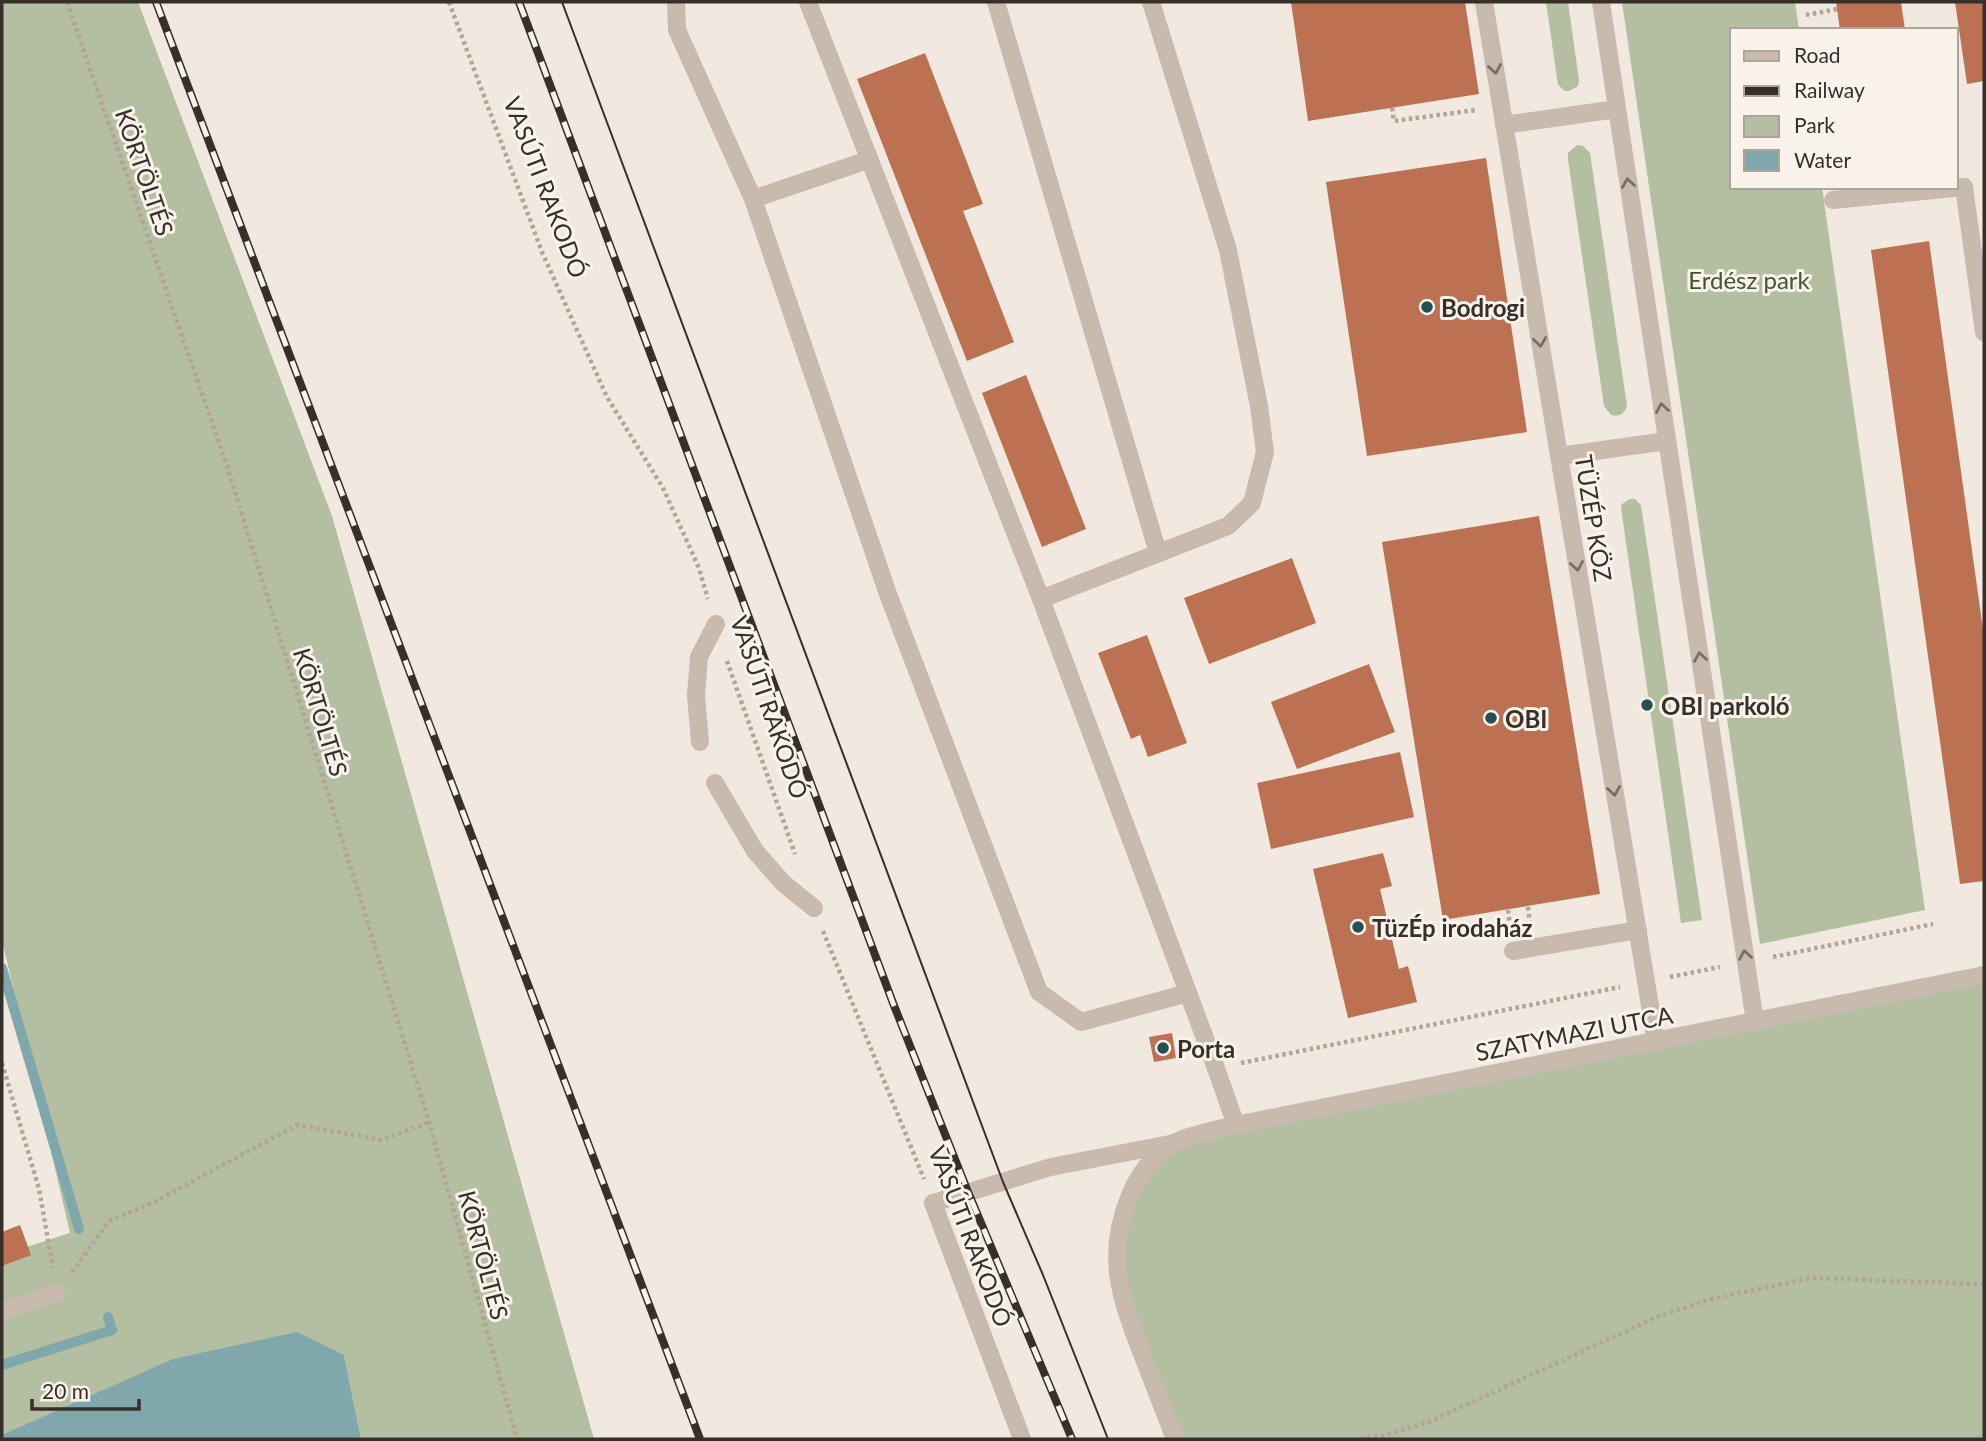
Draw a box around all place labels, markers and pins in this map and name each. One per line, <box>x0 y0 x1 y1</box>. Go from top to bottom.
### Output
place label: Bodrogi <box>1441 293 1525 322</box>
marker: Bodrogi <box>1419 299 1435 315</box>
place label: OBI parkoló <box>1661 691 1790 720</box>
marker: OBI parkoló <box>1639 697 1655 713</box>
place label: OBI <box>1505 704 1547 733</box>
marker: OBI <box>1483 710 1499 726</box>
place label: TüzÉp irodaház <box>1372 913 1533 942</box>
marker: TüzÉp irodaház <box>1350 919 1366 935</box>
place label: Porta <box>1177 1034 1235 1063</box>
marker: Porta <box>1155 1040 1171 1056</box>

